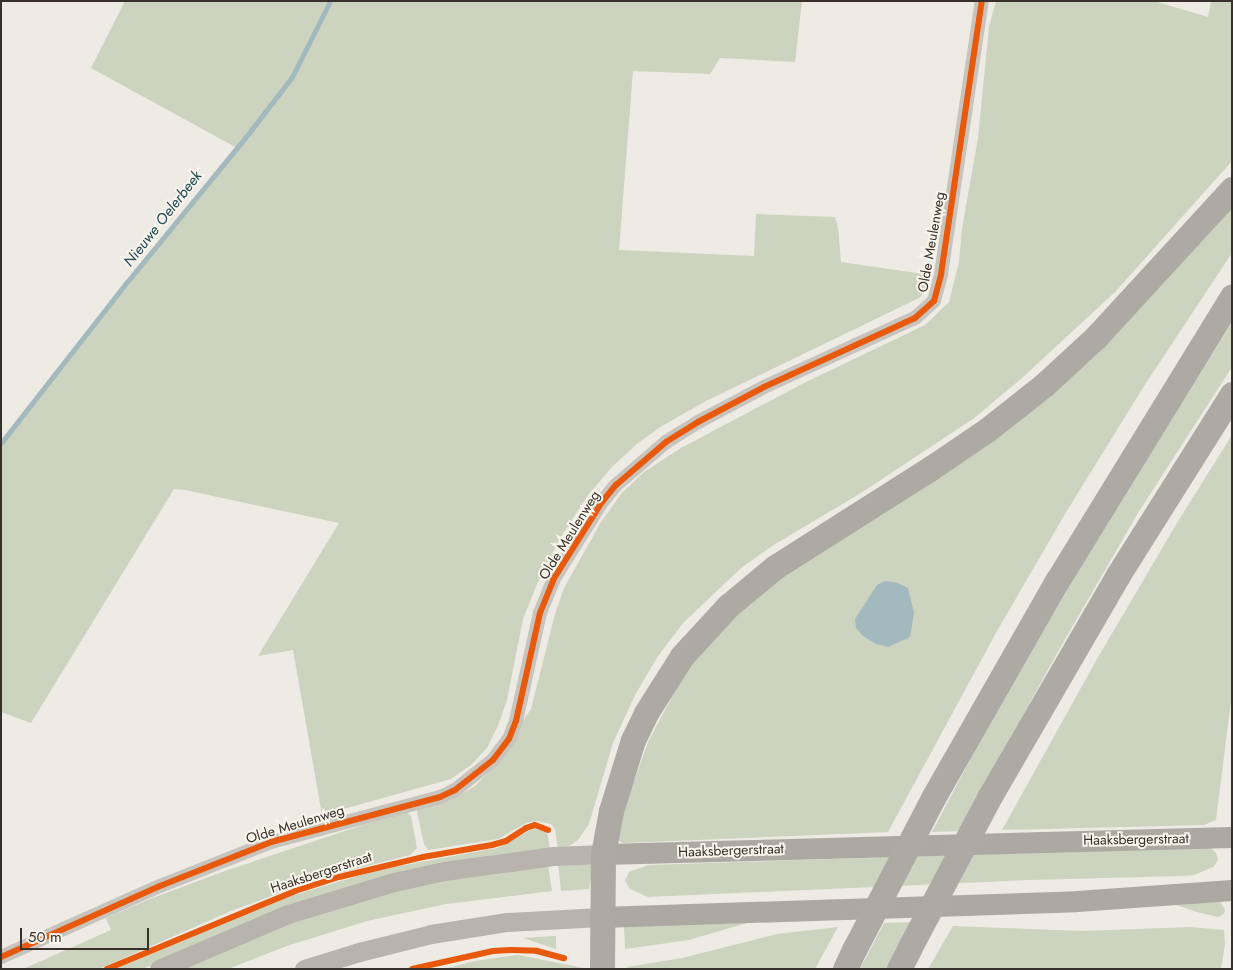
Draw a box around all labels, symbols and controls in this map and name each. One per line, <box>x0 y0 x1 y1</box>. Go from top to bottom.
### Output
water label: Nieuwe Oelerbeek <box>120 168 206 270</box>
street label: Olde Meulenweg <box>914 190 948 294</box>
street label: Olde Meulenweg <box>535 487 603 583</box>
street label: Olde Meulenweg <box>244 801 346 847</box>
street label: Haaksbergerstraat <box>1083 830 1189 848</box>
street label: Haaksbergerstraat <box>678 840 784 860</box>
street label: Haaksbergerstraat <box>268 848 374 896</box>
scale bar <box>22 918 151 950</box>
text: 50 m <box>28 926 62 948</box>

